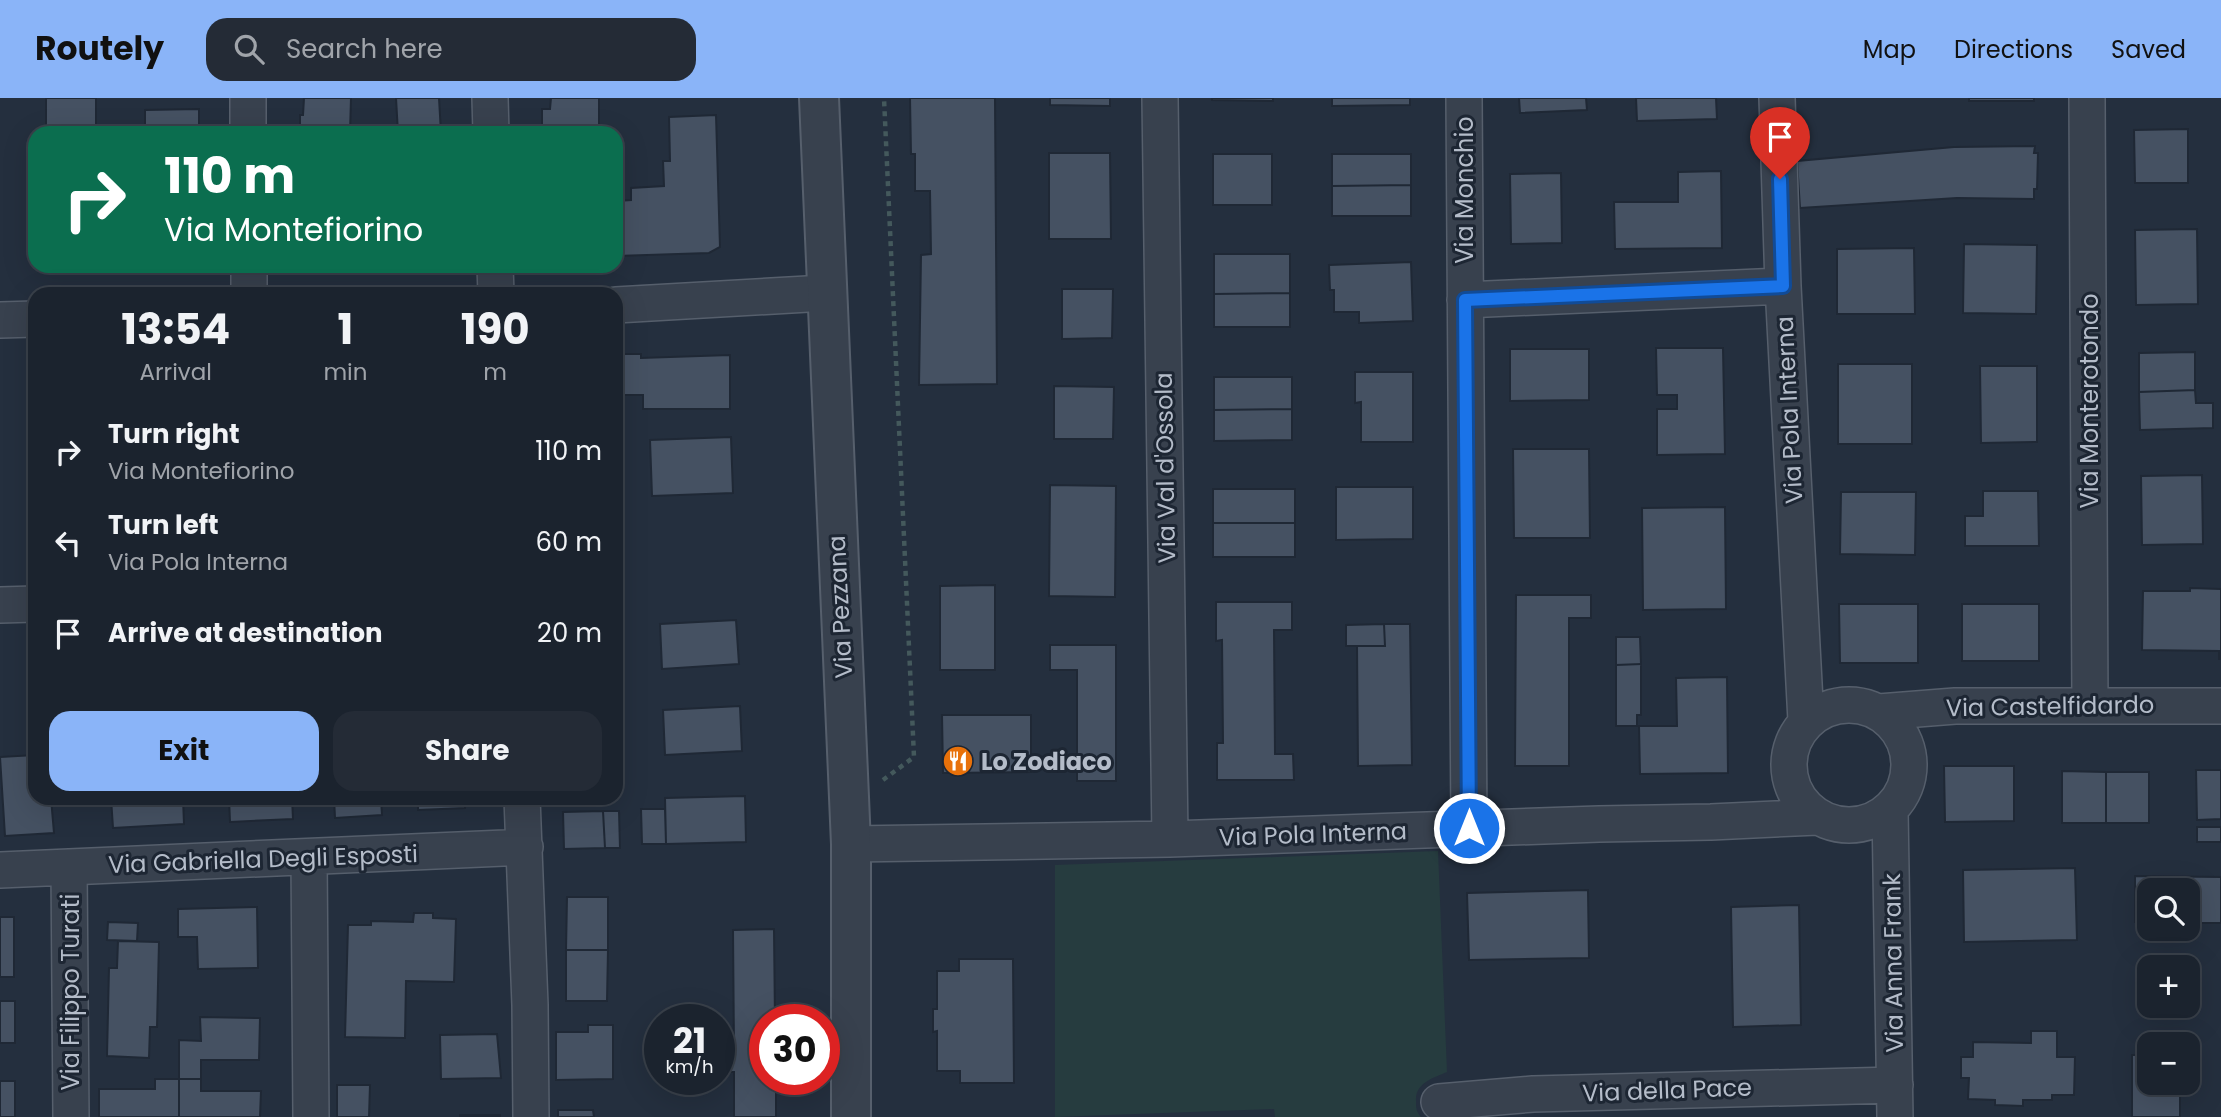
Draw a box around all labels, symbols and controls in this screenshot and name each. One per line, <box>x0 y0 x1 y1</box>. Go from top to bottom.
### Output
search box <box>206 18 696 81</box>
text: Routely <box>35 25 164 72</box>
icon: search <box>230 30 268 68</box>
text: Search here <box>286 31 443 67</box>
text: Map <box>1863 33 1916 66</box>
text: Directions <box>1954 33 2073 66</box>
text: Saved <box>2111 33 2186 66</box>
pin <box>1750 107 1810 179</box>
street label: Via Monchio <box>1448 116 1481 264</box>
icon: arrive <box>1761 118 1799 156</box>
text: 110 m <box>164 142 295 210</box>
icon: right <box>49 154 140 245</box>
text: Via Montefiorino <box>164 207 423 252</box>
street label: Via Monterotondo <box>2073 293 2106 509</box>
text: 13:54 <box>121 300 230 359</box>
text: 1 <box>338 300 353 359</box>
text: 190 <box>461 300 530 359</box>
street label: Via Pola Interna <box>1768 315 1810 505</box>
text: Arrival <box>139 356 212 388</box>
text: min <box>323 356 367 388</box>
text: m <box>483 356 507 388</box>
street label: Via Val d'Ossola <box>1147 372 1183 564</box>
text: Turn right <box>108 416 240 452</box>
icon: right <box>49 433 87 471</box>
text: 110 m <box>535 433 602 469</box>
text: Via Montefiorino <box>108 455 294 487</box>
text: Turn left <box>108 507 219 543</box>
icon: left <box>49 524 87 562</box>
text: 60 m <box>535 524 602 560</box>
street label: Via Pezzana <box>820 535 860 679</box>
text: Via Pola Interna <box>108 546 288 578</box>
icon: arrive <box>49 615 87 653</box>
text: Arrive at destination <box>108 615 383 651</box>
text: 20 m <box>537 615 602 651</box>
street label: Via Castelfidardo <box>1946 688 2154 724</box>
button: Exit <box>49 711 319 791</box>
button: Share <box>333 711 602 791</box>
restaurant icon: Lo Zodiaco <box>941 744 975 778</box>
place label: Lo Zodiaco <box>981 745 1112 778</box>
position arrow <box>1432 791 1506 865</box>
street label: Via Pola Interna <box>1218 814 1408 854</box>
street label: Via Gabriella Degli Esposti <box>108 837 418 881</box>
street label: Via Anna Frank <box>1875 872 1911 1053</box>
map controls <box>2137 878 2200 1095</box>
button: search <box>2137 878 2200 941</box>
street label: Via Filippo Turati <box>54 894 87 1090</box>
button: + <box>2137 955 2200 1018</box>
speed limit sign: 30 <box>749 1004 840 1095</box>
text: 21 <box>673 1016 706 1065</box>
button: − <box>2137 1032 2200 1095</box>
text: km/h <box>666 1054 713 1079</box>
street label: Via della Pace <box>1582 1071 1752 1109</box>

